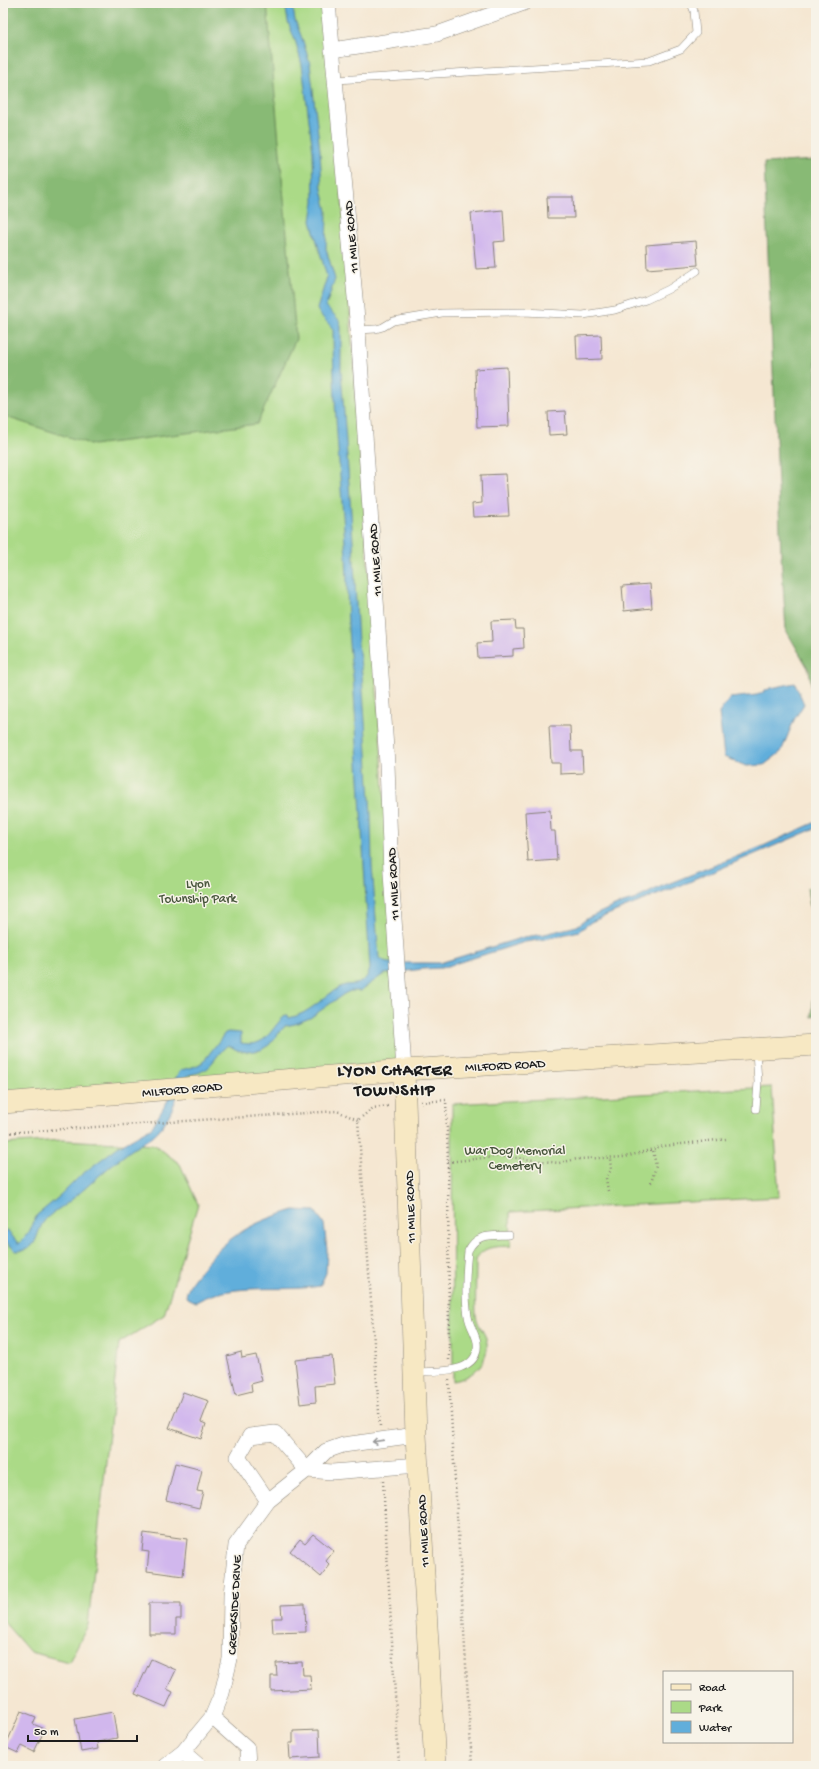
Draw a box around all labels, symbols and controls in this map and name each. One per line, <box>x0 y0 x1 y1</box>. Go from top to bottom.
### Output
street label: 11 MILE ROAD <box>342 200 363 275</box>
street label: 11 MILE ROAD <box>366 523 387 597</box>
street label: 11 MILE ROAD <box>385 847 404 921</box>
park label: Lyon Township Park <box>159 877 238 907</box>
street label: MILFORD ROAD <box>465 1057 546 1076</box>
district label: LYON CHARTER TOWNSHIP <box>337 1062 453 1102</box>
street label: MILFORD ROAD <box>141 1079 224 1101</box>
park label: War Dog Memorial Cemetery <box>465 1144 566 1174</box>
street label: 11 MILE ROAD <box>403 1170 420 1244</box>
one-way arrow <box>372 1437 385 1445</box>
street label: 11 MILE ROAD <box>415 1494 434 1568</box>
street label: CREEKSIDE DRIVE <box>225 1554 246 1655</box>
legend <box>663 1671 793 1743</box>
text: Road <box>699 1682 726 1696</box>
text: Park <box>698 1702 724 1716</box>
scale bar <box>28 1717 137 1743</box>
text: Water <box>699 1722 733 1736</box>
text: 50 m <box>34 1726 59 1740</box>

